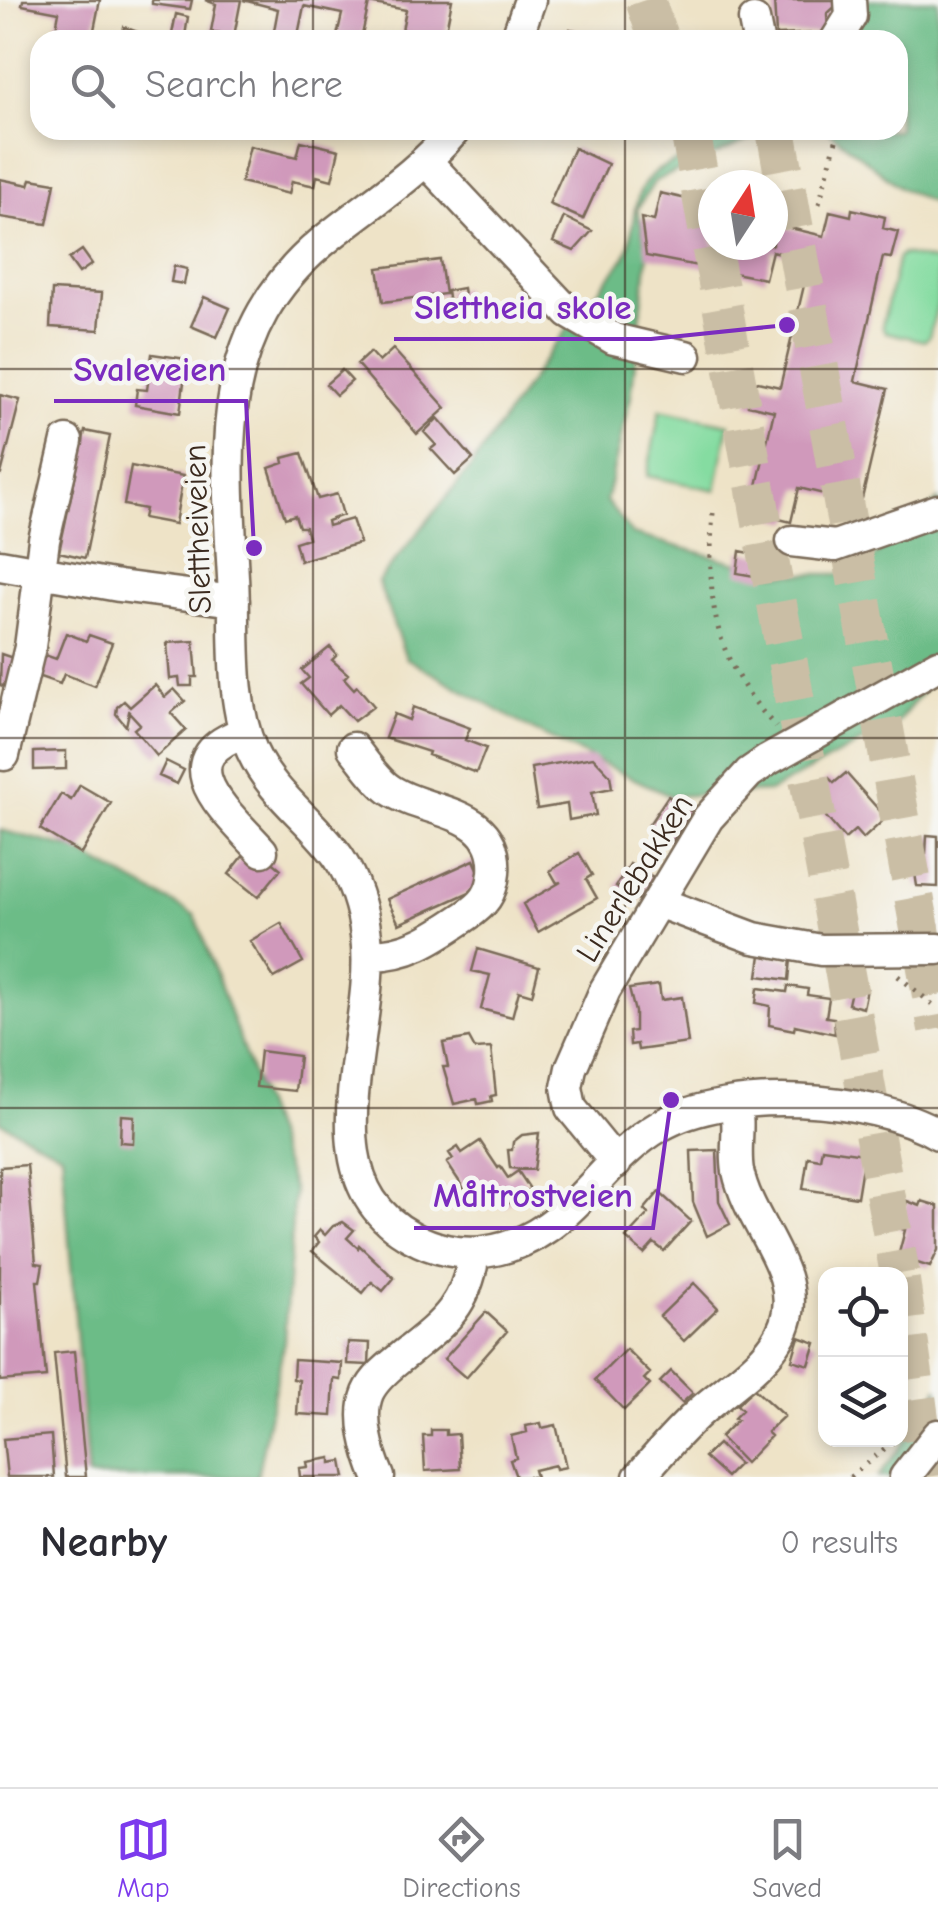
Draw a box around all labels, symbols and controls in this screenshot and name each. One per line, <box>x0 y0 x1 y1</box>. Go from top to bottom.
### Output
search box <box>30 30 908 140</box>
icon: search <box>65 58 120 113</box>
text: Search here <box>145 63 343 107</box>
north arrow <box>698 170 788 260</box>
callout: Slettheia skole <box>394 274 651 339</box>
text: Slettheia skole <box>415 287 631 328</box>
callout: Svaleveien <box>54 336 246 401</box>
text: Svaleveien <box>74 349 226 390</box>
street label: Slettheiveien <box>176 444 219 614</box>
street label: Linerlebakken <box>568 788 701 969</box>
callout: Måltrostveien <box>414 1163 653 1228</box>
text: Måltrostveien <box>433 1175 633 1216</box>
map controls <box>818 1267 908 1447</box>
button: locate <box>818 1267 908 1357</box>
button: layers <box>818 1357 908 1447</box>
text: Nearby <box>40 1518 167 1567</box>
text: 0 results <box>781 1524 898 1561</box>
tab: Map <box>116 1812 171 1904</box>
tab: Directions <box>402 1812 521 1904</box>
tab: Saved <box>752 1812 822 1904</box>

